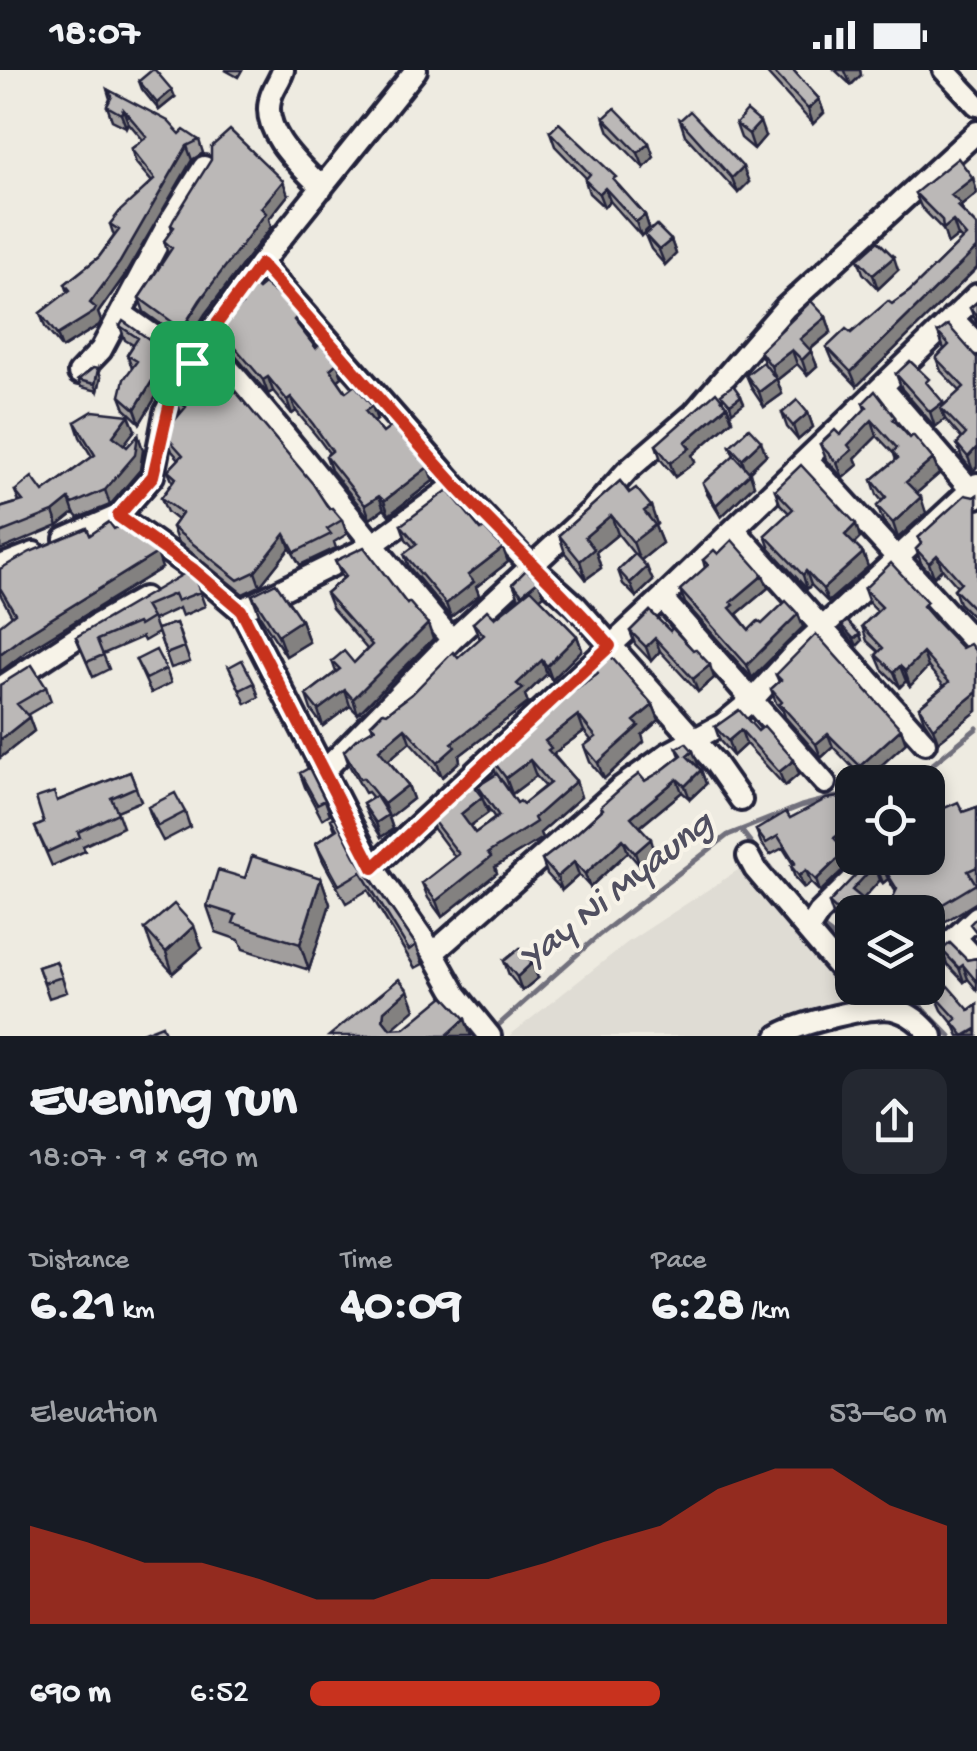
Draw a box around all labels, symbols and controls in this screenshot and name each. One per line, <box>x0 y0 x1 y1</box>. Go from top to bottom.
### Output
text: 18:07 <box>50 13 139 57</box>
pin <box>150 321 235 406</box>
icon: arrive <box>165 336 220 391</box>
map controls <box>835 765 945 1005</box>
button: locate <box>835 765 945 875</box>
water label: Yay Ni Myaung <box>513 802 725 981</box>
button: layers <box>835 895 945 1005</box>
button: share <box>842 1069 947 1174</box>
text: Evening run <box>30 1070 297 1134</box>
text: 18:07 · 9 × 690 m <box>30 1140 258 1178</box>
text: Distance <box>30 1245 129 1278</box>
text: Time <box>341 1245 392 1278</box>
text: Pace <box>651 1245 706 1278</box>
text: 6.21 <box>30 1278 116 1337</box>
text: 40:09 <box>341 1278 462 1337</box>
text: 6:28 <box>651 1278 744 1337</box>
text: km <box>116 1295 155 1328</box>
text: /km <box>744 1295 790 1328</box>
text: Elevation <box>30 1396 157 1434</box>
text: 53–60 m <box>829 1396 947 1434</box>
text: 690 m <box>30 1675 111 1713</box>
text: 6:52 <box>190 1675 249 1713</box>

